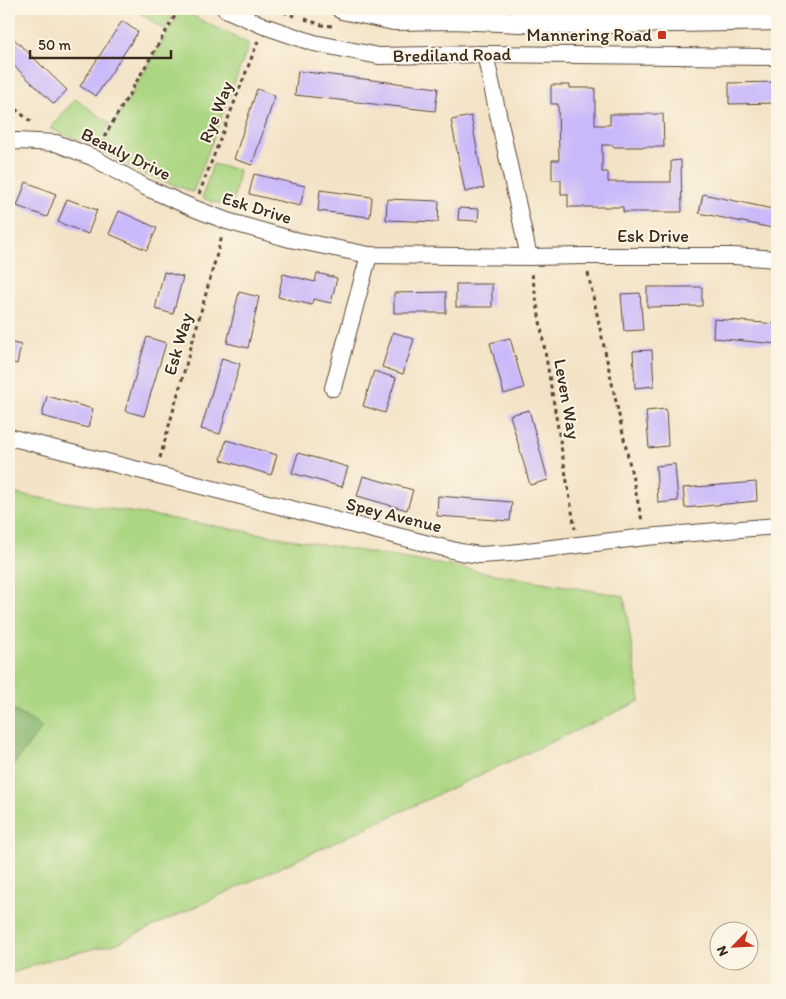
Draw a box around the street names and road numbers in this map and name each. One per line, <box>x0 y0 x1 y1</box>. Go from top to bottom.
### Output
street label: Brediland Road <box>393 43 512 67</box>
street label: Rye Way <box>194 77 238 146</box>
street label: Beauly Drive <box>77 123 175 185</box>
street label: Esk Drive <box>219 187 295 229</box>
street label: Esk Drive <box>617 225 689 247</box>
street label: Esk Way <box>159 310 198 378</box>
street label: Leven Way <box>549 357 585 441</box>
street label: Spey Avenue <box>344 492 444 538</box>

